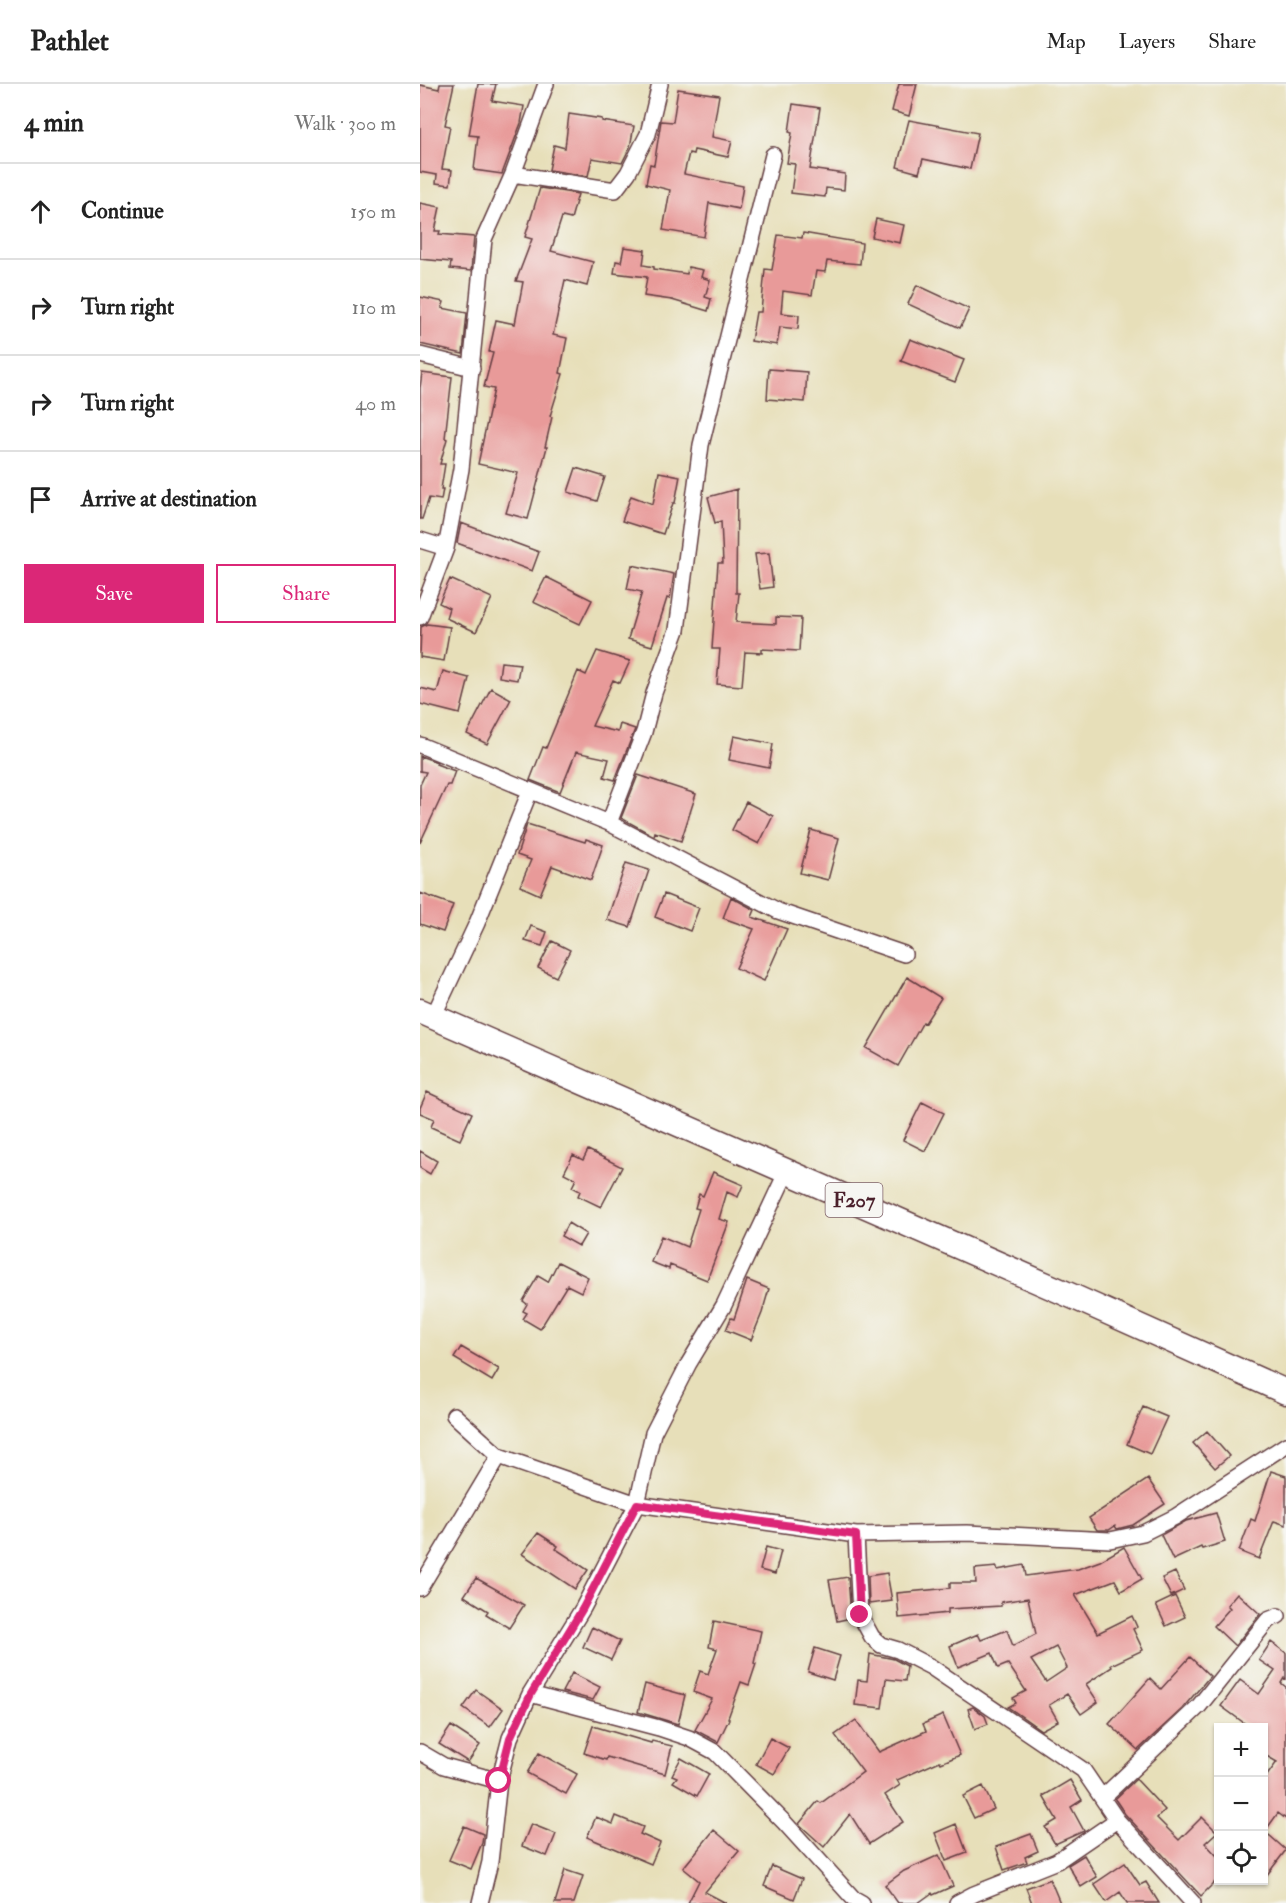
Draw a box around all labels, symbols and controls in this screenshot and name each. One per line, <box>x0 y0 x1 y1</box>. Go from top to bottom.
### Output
text: Pathlet <box>30 24 109 59</box>
text: Map <box>1046 28 1086 55</box>
text: Layers <box>1119 28 1175 55</box>
text: Share <box>1208 28 1256 55</box>
text: 4 min <box>24 107 84 139</box>
text: Walk · 300 m <box>294 111 396 136</box>
icon: ahead <box>24 195 57 228</box>
text: Continue <box>81 197 164 225</box>
text: 150 m <box>350 199 396 224</box>
icon: right <box>24 291 57 324</box>
text: Turn right <box>81 293 174 321</box>
text: 110 m <box>352 295 396 320</box>
icon: right <box>24 387 57 420</box>
text: Turn right <box>81 389 174 417</box>
text: 40 m <box>355 391 396 416</box>
icon: arrive <box>24 483 57 516</box>
text: Arrive at destination <box>81 485 257 513</box>
button: Save <box>24 564 204 623</box>
button: Share <box>216 564 396 623</box>
road number: F207 <box>826 1183 882 1217</box>
route end <box>846 1601 872 1627</box>
map controls <box>1214 1723 1268 1885</box>
button: + <box>1214 1723 1268 1777</box>
route start <box>485 1767 511 1793</box>
button: − <box>1214 1777 1268 1831</box>
button: locate <box>1214 1831 1268 1885</box>

